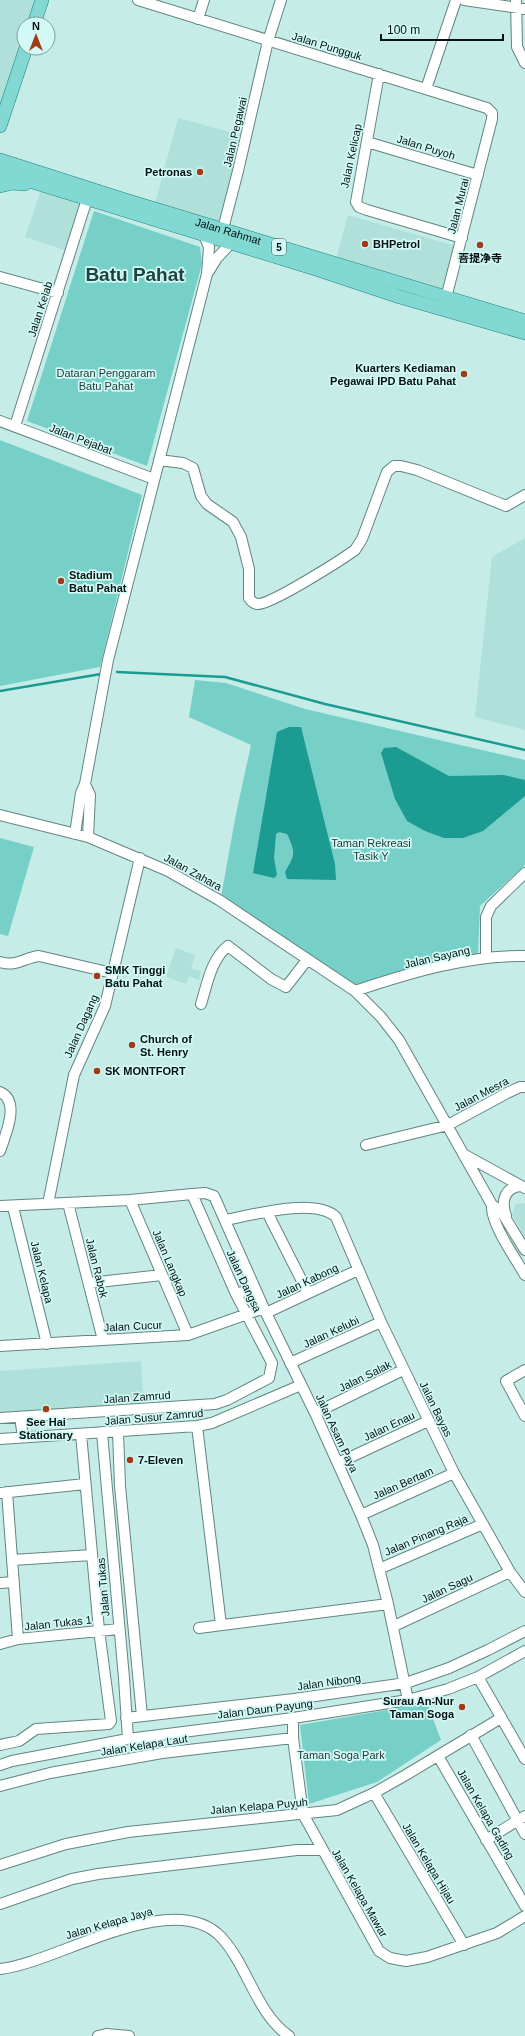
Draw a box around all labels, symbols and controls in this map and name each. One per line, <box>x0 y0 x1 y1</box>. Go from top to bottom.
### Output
north arrow <box>16 16 56 56</box>
scale bar <box>381 16 503 42</box>
text: N <box>32 20 40 32</box>
text: 100 m <box>387 23 420 37</box>
street label: Jalan Pungguk <box>290 30 364 63</box>
street label: Jalan Pegawai <box>221 96 249 168</box>
street label: Jalan Kelicap <box>338 123 364 189</box>
street label: Jalan Puyoh <box>395 132 457 162</box>
place label: Petronas <box>145 166 192 178</box>
marker: Petronas <box>195 167 205 177</box>
street label: Jalan Murai <box>445 177 471 235</box>
street label: Jalan Rahmat <box>194 216 262 247</box>
place label: BHPetrol <box>373 238 420 250</box>
road number: 5 <box>272 239 286 255</box>
marker: BHPetrol <box>360 239 370 249</box>
marker: 菩提净寺 <box>475 240 485 250</box>
place label: 菩提净寺 <box>458 252 502 264</box>
district label: Batu Pahat <box>85 264 185 285</box>
street label: Jalan Kelab <box>25 280 55 338</box>
place label: Kuarters Kediaman Pegawai IPD Batu Pahat <box>330 362 456 387</box>
park label: Dataran Penggaram Batu Pahat <box>56 367 156 392</box>
marker: Kuarters Kediaman Pegawai IPD Batu Pahat <box>459 369 469 379</box>
street label: Jalan Pejabat <box>48 421 114 457</box>
place label: Stadium Batu Pahat <box>69 569 127 594</box>
marker: Stadium Batu Pahat <box>56 576 66 586</box>
park label: Taman Rekreasi Tasik Y <box>331 837 411 862</box>
street label: Jalan Zahara <box>162 851 225 893</box>
street label: Jalan Sayang <box>403 944 471 970</box>
place label: SMK Tinggi Batu Pahat <box>105 964 165 989</box>
marker: SMK Tinggi Batu Pahat <box>92 971 102 981</box>
street label: Jalan Dagang <box>62 993 100 1059</box>
place label: Church of St. Henry <box>140 1033 192 1058</box>
marker: Church of St. Henry <box>127 1040 137 1050</box>
place label: SK MONTFORT <box>105 1065 186 1077</box>
marker: SK MONTFORT <box>92 1066 102 1076</box>
street label: Jalan Mesra <box>452 1074 511 1113</box>
street label: Jalan Langkap <box>150 1228 190 1298</box>
street label: Jalan Rabok <box>84 1237 110 1300</box>
street label: Jalan Kelapa <box>28 1240 56 1305</box>
street label: Jalan Dangsa <box>224 1248 264 1315</box>
street label: Jalan Kabong <box>274 1261 340 1301</box>
street label: Jalan Kelubi <box>301 1314 361 1350</box>
street label: Jalan Cucur <box>103 1318 163 1334</box>
street label: Jalan Salak <box>337 1358 394 1394</box>
street label: Jalan Bayas <box>417 1379 455 1439</box>
street label: Jalan Zamrud <box>103 1389 171 1405</box>
street label: Jalan Asam Paya <box>314 1392 361 1475</box>
marker: See Hai Stationary <box>41 1404 51 1414</box>
street label: Jalan Susur Zamrud <box>104 1407 204 1427</box>
street label: Jalan Enau <box>362 1409 416 1443</box>
place label: See Hai Stationary <box>19 1416 74 1441</box>
place label: 7-Eleven <box>138 1454 184 1466</box>
marker: 7-Eleven <box>125 1455 135 1465</box>
street label: Jalan Bertam <box>371 1464 435 1502</box>
street label: Jalan Pinang Raja <box>383 1512 470 1558</box>
street label: Jalan Tukas <box>94 1557 112 1617</box>
street label: Jalan Sagu <box>420 1571 474 1605</box>
street label: Jalan Tukas 1 <box>24 1613 92 1633</box>
street label: Jalan Nibong <box>296 1672 362 1692</box>
place label: Surau An-Nur Taman Soga <box>383 1695 455 1720</box>
street label: Jalan Daun Payung <box>217 1697 313 1721</box>
marker: Surau An-Nur Taman Soga <box>457 1702 467 1712</box>
street label: Jalan Kelapa Laut <box>100 1732 188 1758</box>
park label: Taman Soga Park <box>297 1749 385 1761</box>
street label: Jalan Kelapa Gading <box>455 1767 517 1861</box>
street label: Jalan Kelapa Puyuh <box>210 1796 308 1816</box>
street label: Jalan Kelapa Hijau <box>400 1821 458 1905</box>
street label: Jalan Kelapa Mawar <box>330 1847 390 1939</box>
street label: Jalan Kelapa Jaya <box>64 1905 155 1941</box>

